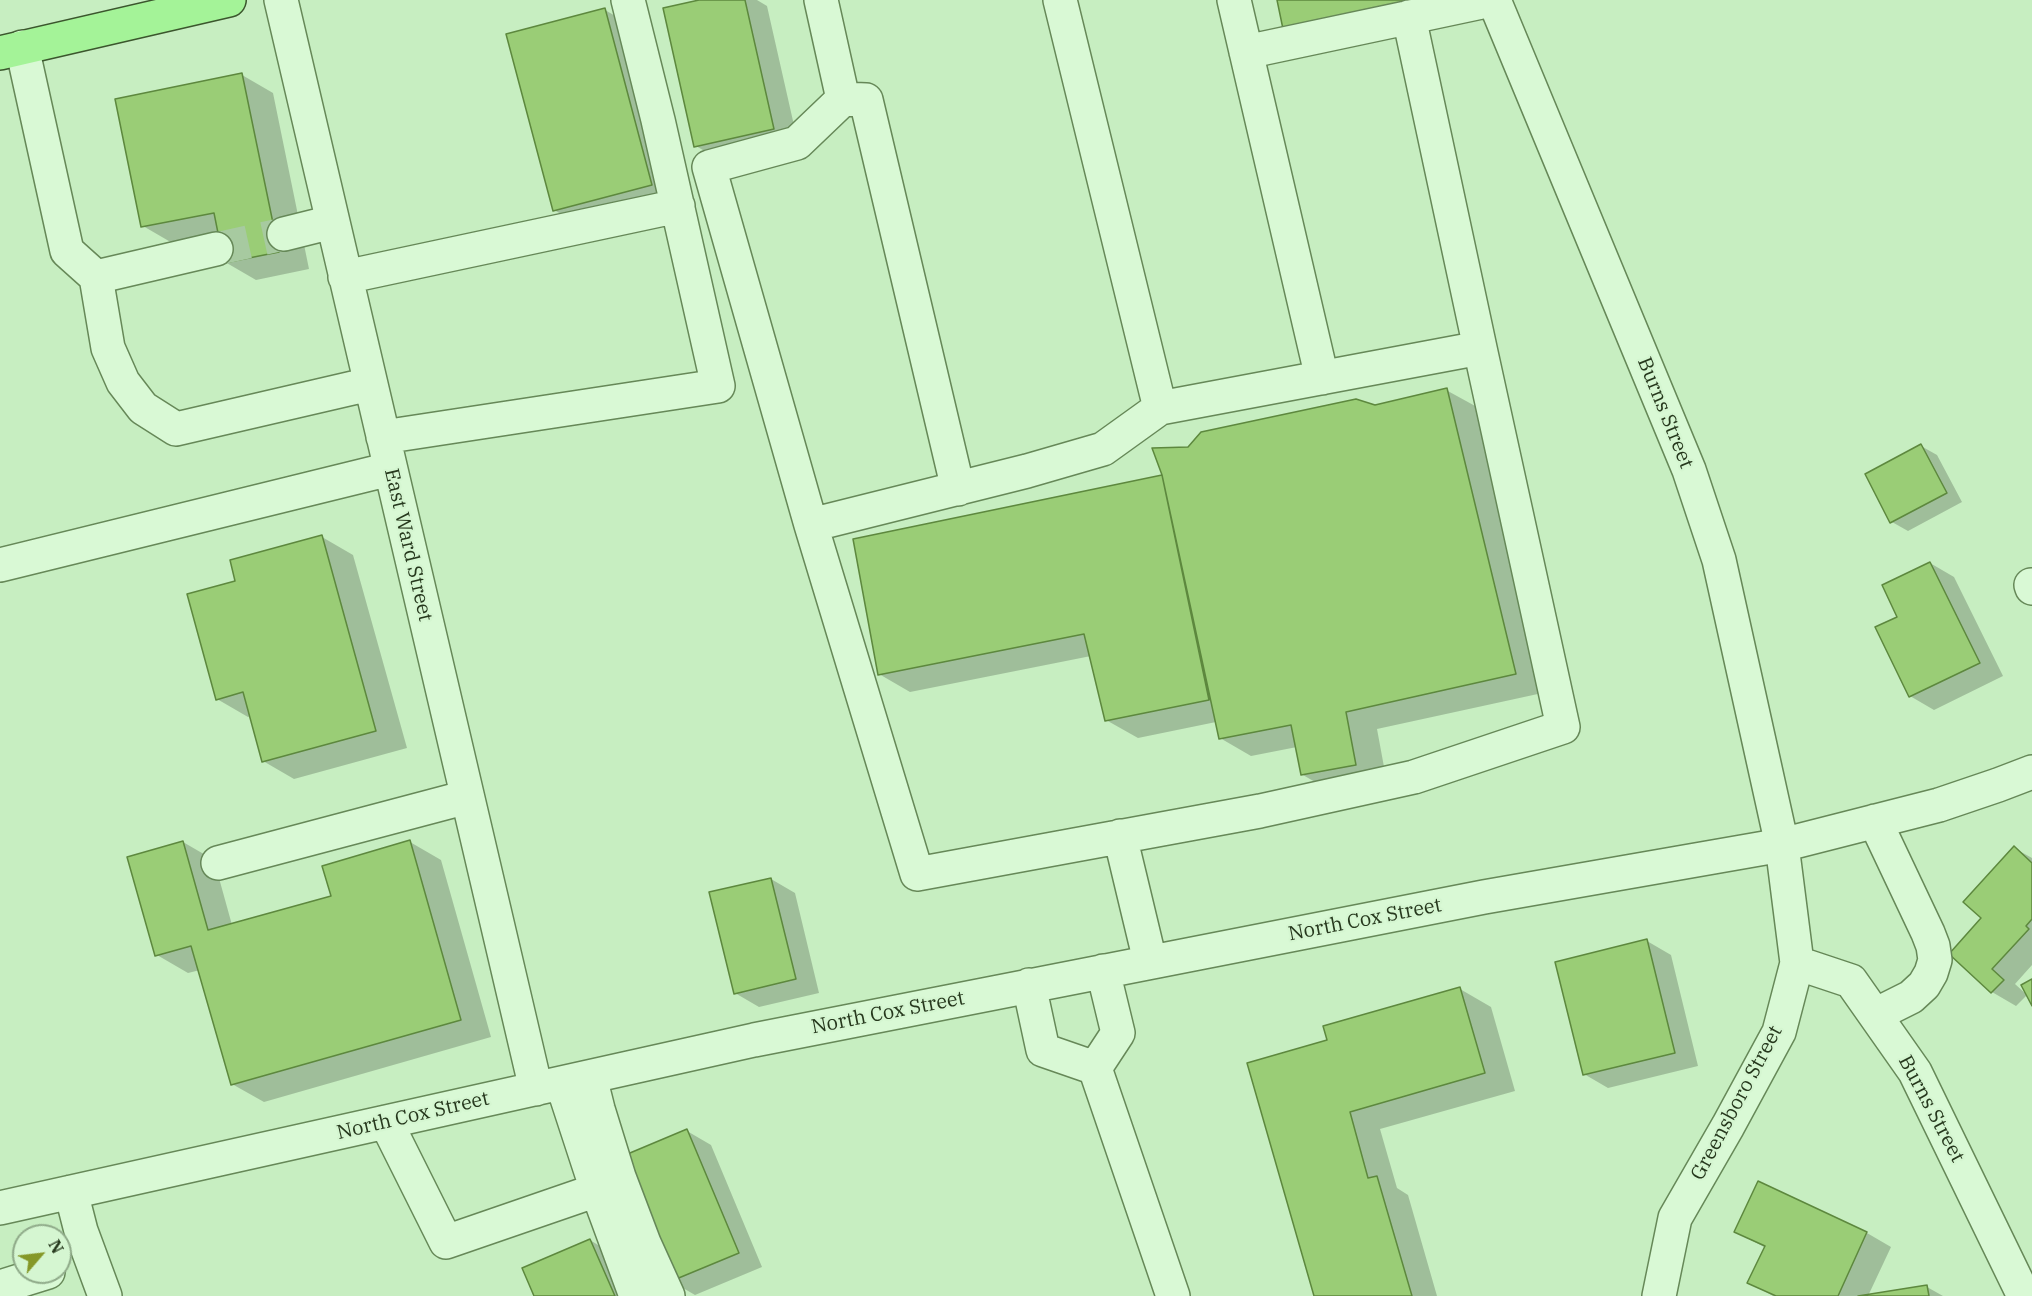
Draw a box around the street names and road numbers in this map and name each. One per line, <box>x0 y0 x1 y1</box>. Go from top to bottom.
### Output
street label: Burns Street <box>1632 354 1698 472</box>
street label: East Ward Street <box>379 466 437 624</box>
street label: North Cox Street <box>1286 893 1444 947</box>
street label: North Cox Street <box>809 986 967 1040</box>
street label: Greensboro Street <box>1686 1022 1788 1184</box>
street label: Burns Street <box>1893 1051 1969 1167</box>
street label: North Cox Street <box>334 1087 492 1145</box>

